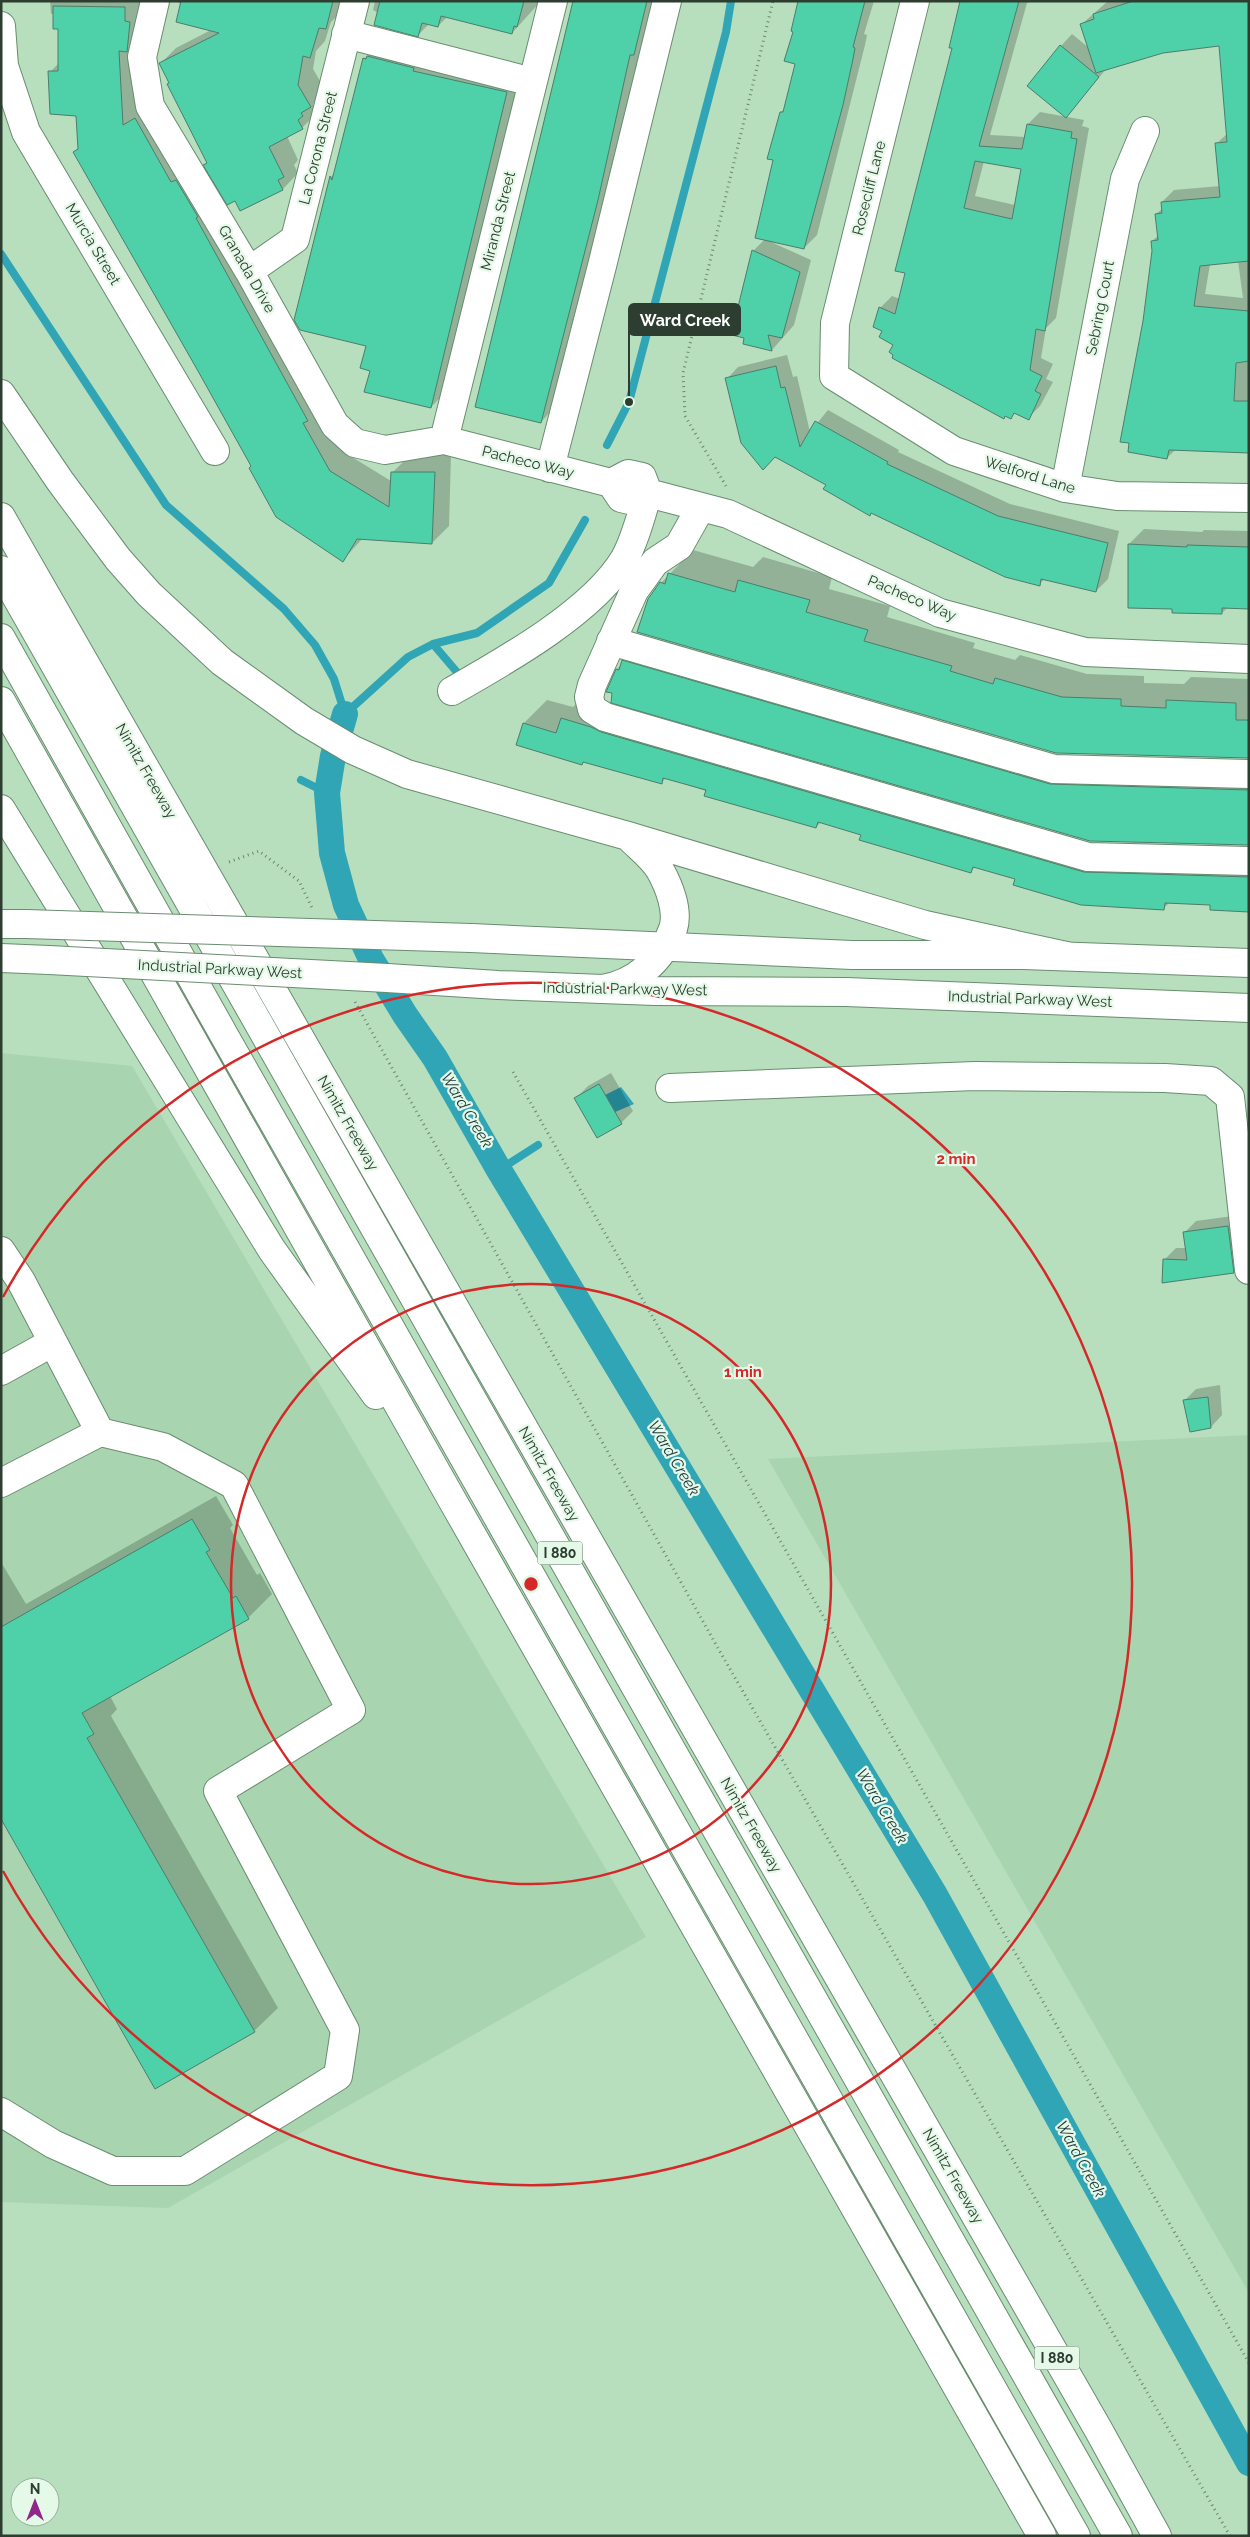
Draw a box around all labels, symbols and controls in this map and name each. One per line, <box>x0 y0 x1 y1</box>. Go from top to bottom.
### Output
street label: La Corona Street <box>295 89 341 207</box>
street label: Rosecliff Lane <box>849 139 889 237</box>
street label: Miranda Street <box>477 170 519 272</box>
street label: Murcia Street <box>62 200 124 288</box>
street label: Granada Drive <box>215 222 279 316</box>
street label: Sebring Court <box>1082 259 1118 357</box>
callout: Ward Creek <box>629 304 740 335</box>
text: Ward Creek <box>640 311 730 330</box>
street label: Pacheco Way <box>480 442 576 482</box>
street label: Welford Lane <box>982 453 1078 497</box>
street label: Pacheco Way <box>865 571 959 625</box>
street label: Nimitz Freeway <box>111 720 181 822</box>
street label: Industrial Parkway West <box>137 956 303 982</box>
street label: Industrial Parkway West <box>543 979 707 999</box>
street label: Industrial Parkway West <box>947 987 1113 1011</box>
water label: Ward Creek <box>437 1069 497 1152</box>
street label: Nimitz Freeway <box>313 1072 383 1174</box>
text: 2 min <box>937 1150 975 1168</box>
text: 1 min <box>724 1363 762 1381</box>
water label: Ward Creek <box>644 1417 704 1500</box>
street label: Nimitz Freeway <box>514 1423 584 1525</box>
road number: I 880 <box>538 1542 582 1565</box>
centre of rings <box>522 1575 540 1593</box>
water label: Ward Creek <box>852 1765 912 1848</box>
street label: Nimitz Freeway <box>716 1774 786 1876</box>
water label: Ward Creek <box>1052 2117 1110 2201</box>
street label: Nimitz Freeway <box>918 2125 988 2227</box>
road number: I 880 <box>1034 2346 1080 2370</box>
north arrow <box>10 2477 60 2527</box>
text: N <box>30 2481 40 2497</box>

